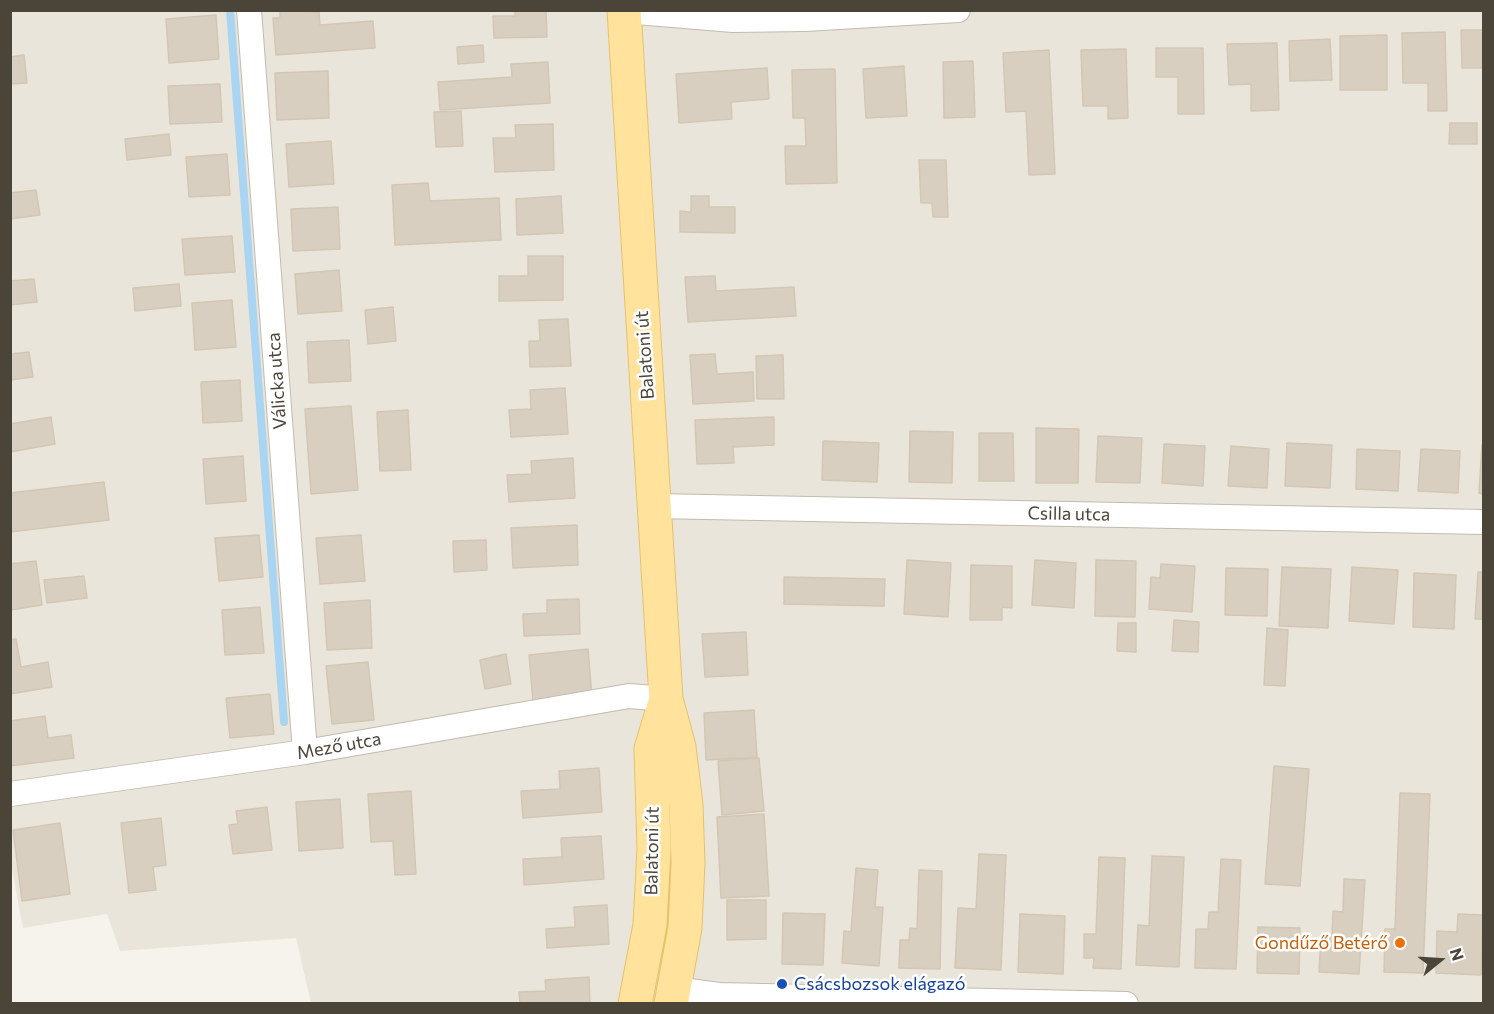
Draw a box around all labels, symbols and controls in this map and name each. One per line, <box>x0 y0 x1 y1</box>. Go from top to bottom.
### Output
street label: Balatoni út <box>631 310 659 400</box>
street label: Válicka utca <box>263 332 291 430</box>
street label: Csilla utca <box>1027 502 1111 526</box>
street label: Mező utca <box>295 728 383 764</box>
street label: Balatoni út <box>640 806 664 896</box>
north arrow <box>1410 930 1470 990</box>
place label: Gondűző Betérő <box>1255 932 1388 954</box>
marker: Gondűző Betérő <box>1393 936 1407 950</box>
text: N <box>1447 946 1468 963</box>
place label: Csácsbozsok elágazó <box>794 973 966 995</box>
marker: Csácsbozsok elágazó <box>775 977 789 991</box>

